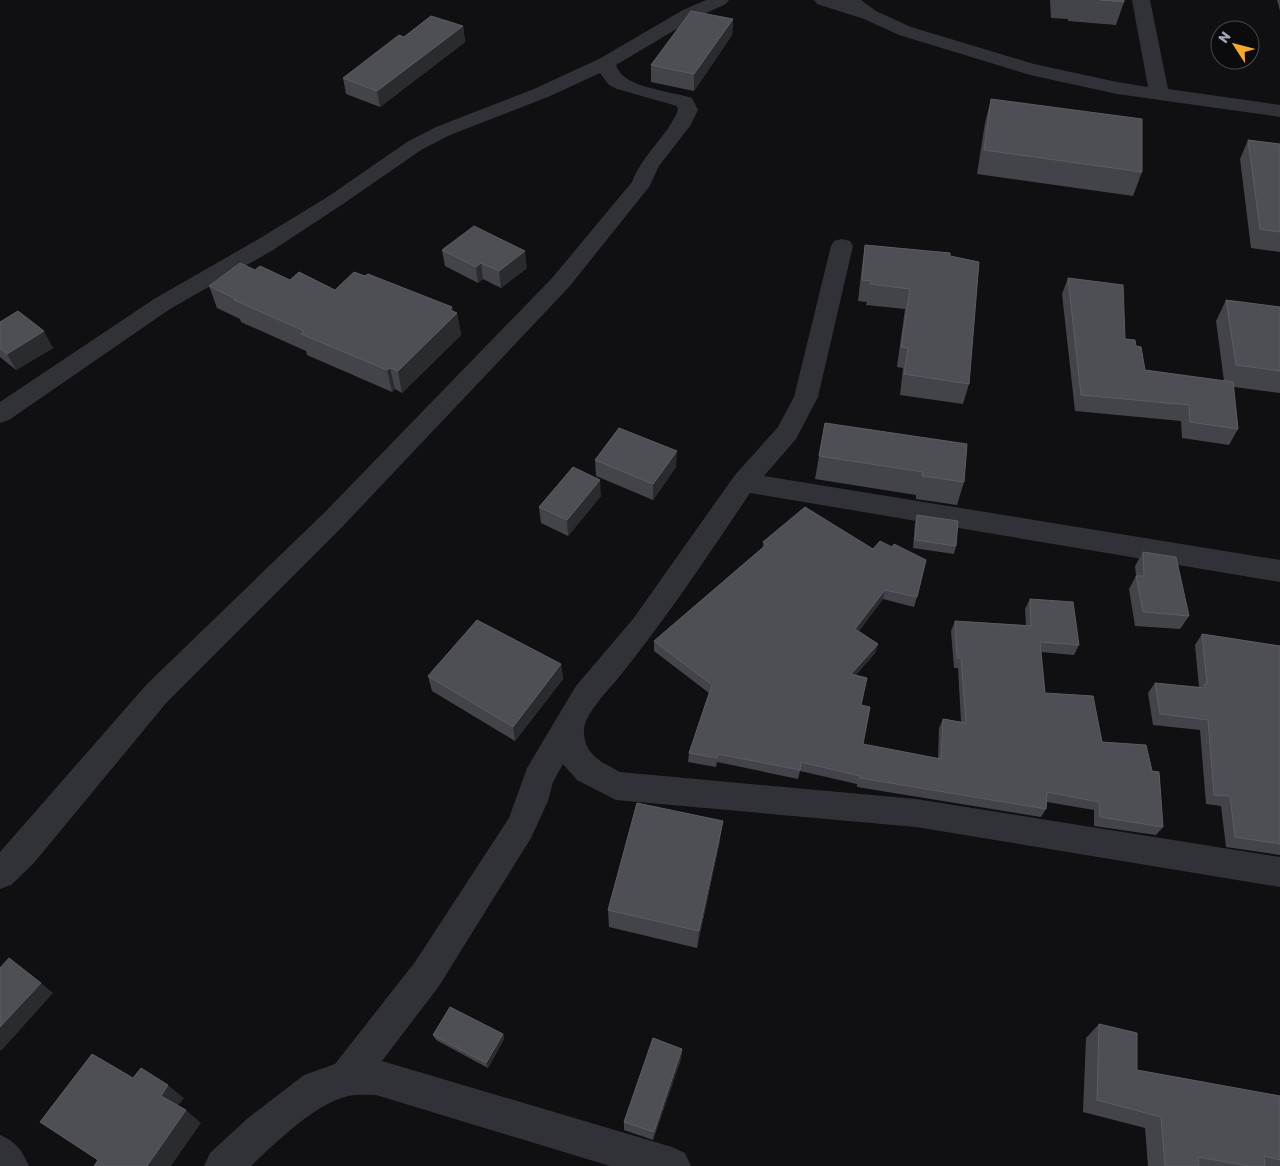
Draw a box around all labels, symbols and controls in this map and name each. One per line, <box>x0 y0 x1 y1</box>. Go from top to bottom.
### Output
north arrow <box>1210 20 1260 70</box>
text: N <box>1215 29 1235 47</box>

